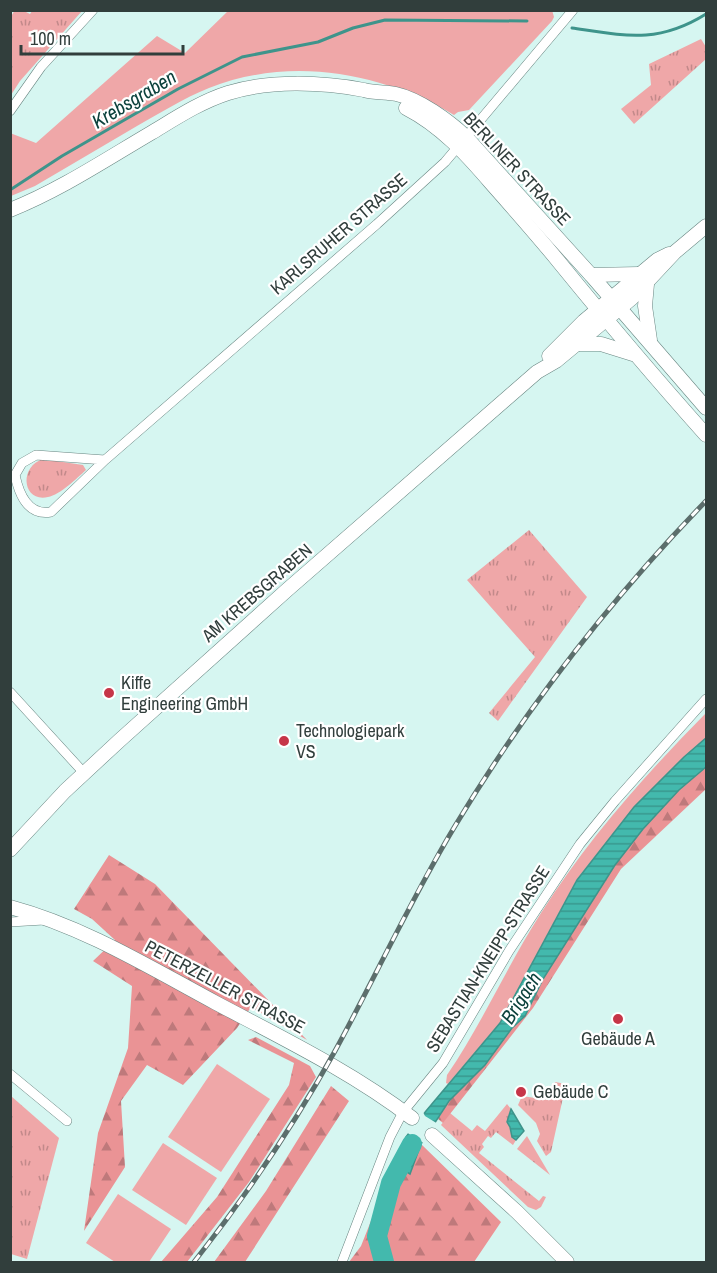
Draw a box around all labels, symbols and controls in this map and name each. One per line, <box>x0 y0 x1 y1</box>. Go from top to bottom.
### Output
scale bar <box>21 18 183 56</box>
text: 100 m <box>30 26 71 51</box>
water label: Krebsgraben <box>87 63 181 134</box>
street label: BERLINER STRASSE <box>458 106 577 231</box>
street label: KARLSRUHER STRASSE <box>265 167 412 300</box>
street label: AM KREBSGRABEN <box>195 538 317 648</box>
place label: Kiffe Engineering GmbH <box>121 670 248 716</box>
marker: Kiffe Engineering GmbH <box>102 686 116 700</box>
place label: Technologiepark VS <box>296 718 405 764</box>
marker: Technologiepark VS <box>277 734 291 748</box>
street label: SEBASTIAN-KNEIPP-STRASSE <box>420 861 555 1057</box>
street label: PETERZELLER STRASSE <box>141 934 310 1039</box>
water label: Brigach <box>494 967 547 1029</box>
marker: Gebäude A <box>611 1012 625 1026</box>
place label: Gebäude A <box>581 1026 655 1051</box>
place label: Gebäude C <box>533 1079 609 1104</box>
marker: Gebäude C <box>514 1085 528 1099</box>

